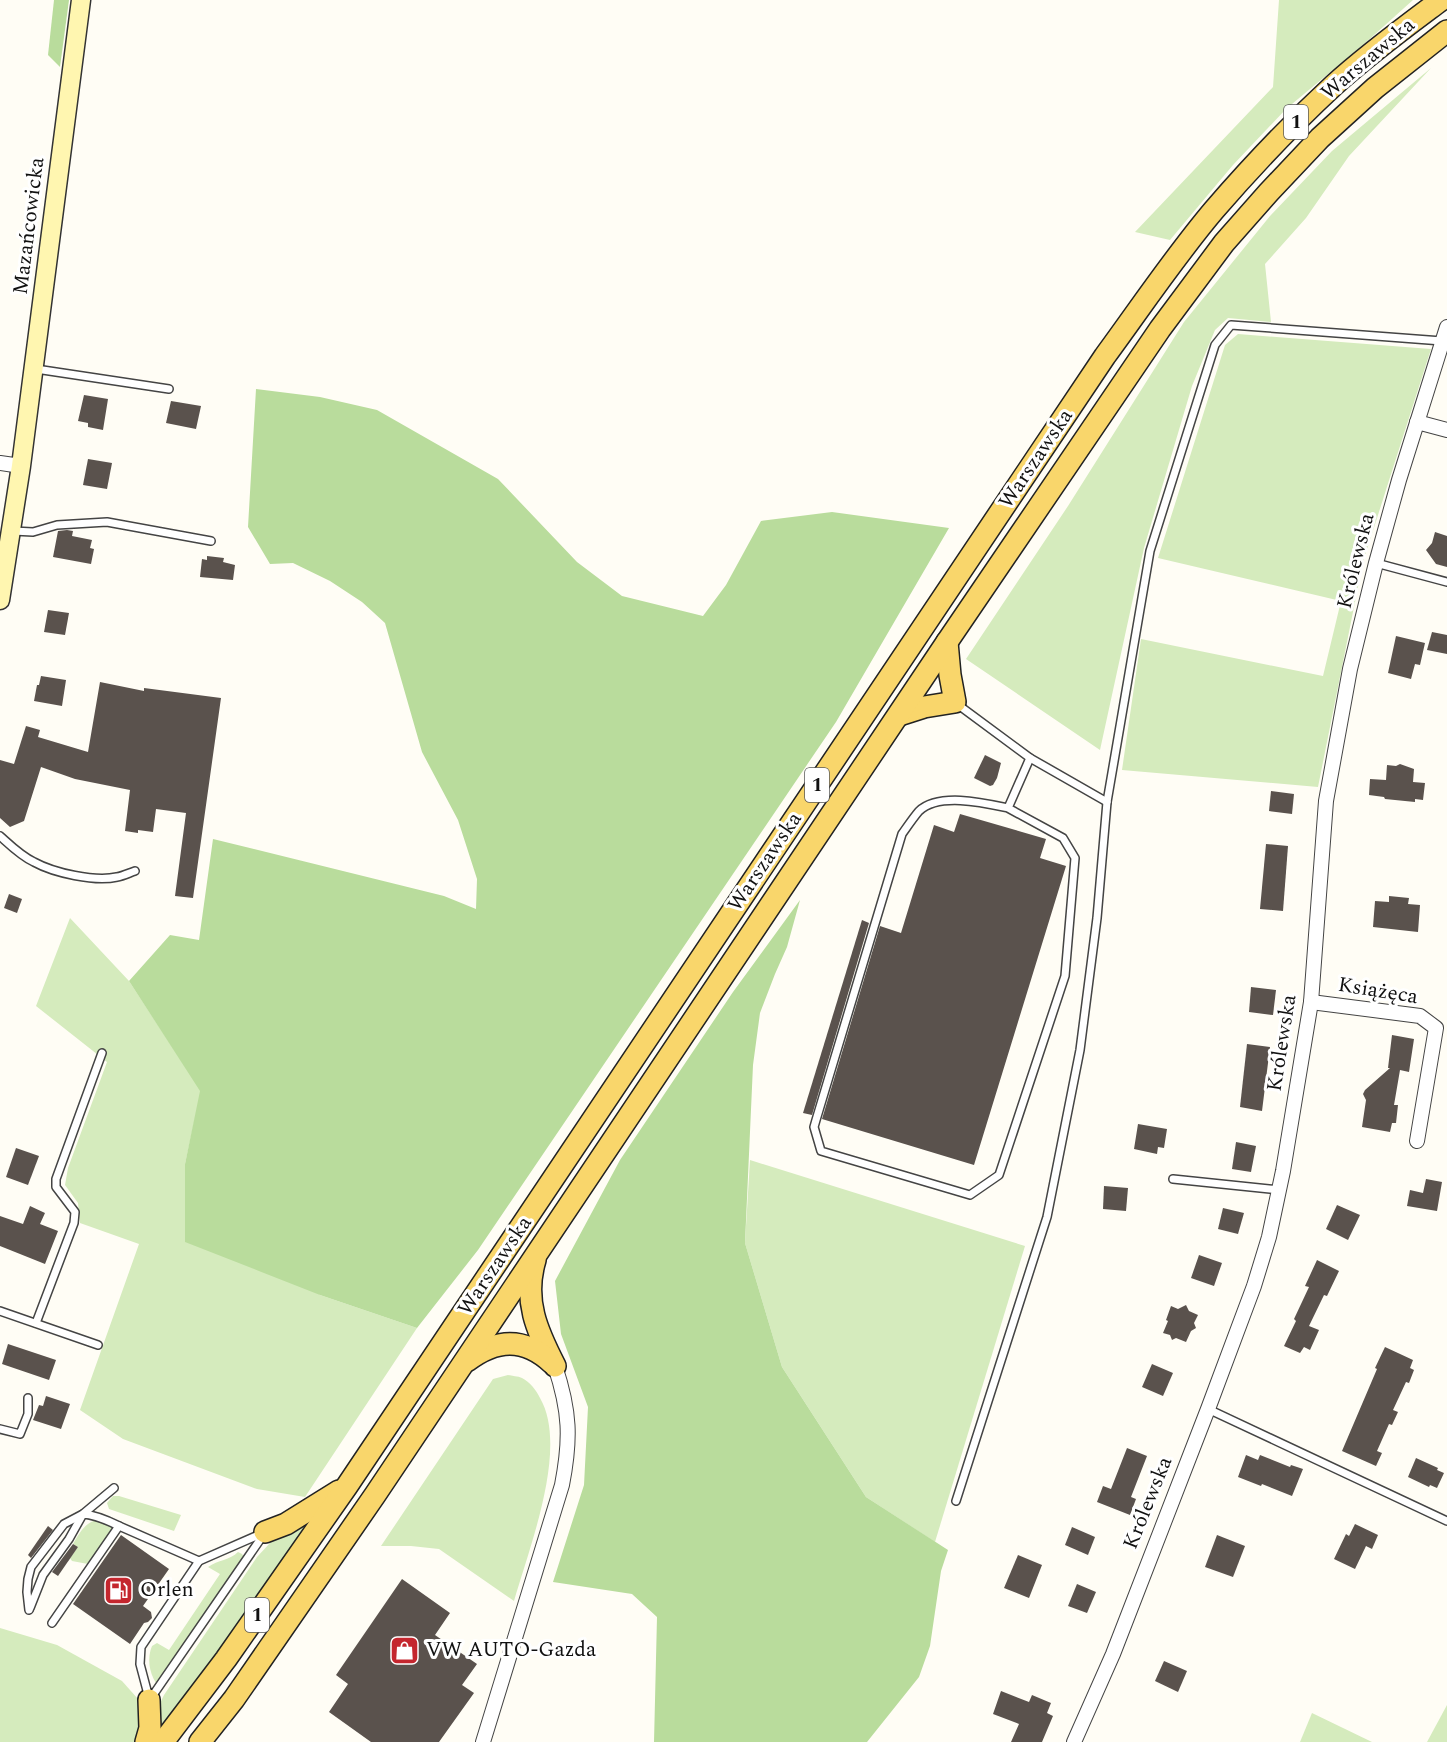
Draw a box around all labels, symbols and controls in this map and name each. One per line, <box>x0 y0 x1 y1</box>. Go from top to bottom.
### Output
street label: Warszawska <box>1314 9 1423 108</box>
road number: 1 <box>1284 105 1308 139</box>
street label: Mazańcowicka <box>5 155 53 297</box>
street label: Warszawska <box>991 402 1082 515</box>
street label: Królewska <box>1329 509 1384 612</box>
road number: 1 <box>805 768 829 802</box>
street label: Warszawska <box>720 805 811 918</box>
street label: Książęca <box>1336 969 1421 1013</box>
street label: Królewska <box>1259 992 1306 1094</box>
street label: Warszawska <box>450 1209 541 1322</box>
street label: Królewska <box>1115 1451 1181 1554</box>
fuel station icon: Orlen <box>103 1574 135 1606</box>
place label: Orlen <box>140 1574 194 1606</box>
road number: 1 <box>245 1598 269 1632</box>
shop icon: VW AUTO-Gazda <box>389 1634 421 1666</box>
place label: VW AUTO-Gazda <box>426 1634 597 1666</box>

